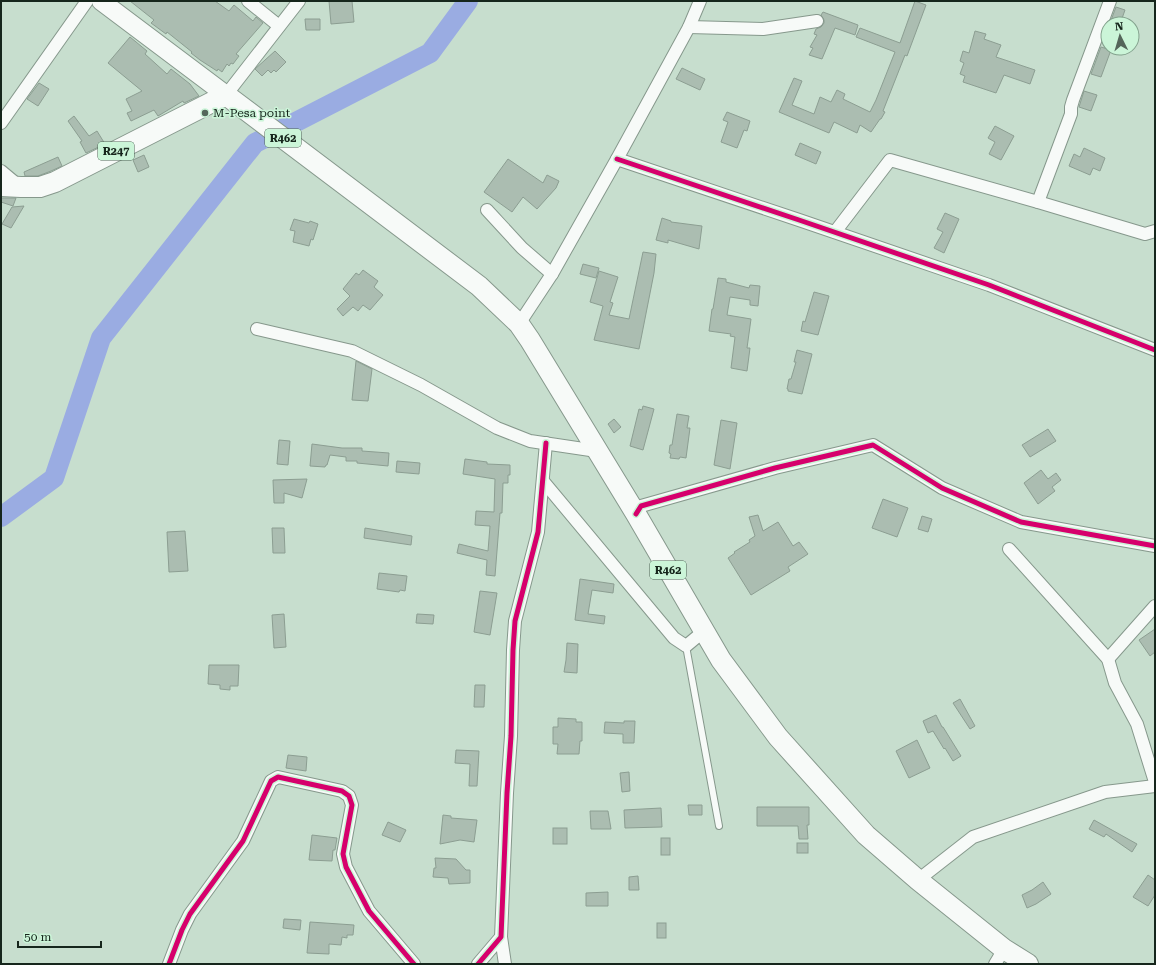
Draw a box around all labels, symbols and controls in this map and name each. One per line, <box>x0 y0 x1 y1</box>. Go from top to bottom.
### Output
north arrow <box>1100 16 1140 56</box>
text: N <box>1114 20 1124 33</box>
place label: M-Pesa point <box>213 106 291 120</box>
marker: M-Pesa point <box>200 108 210 118</box>
road number: R462 <box>265 129 301 147</box>
road number: R247 <box>98 142 134 160</box>
road number: R462 <box>650 561 686 579</box>
scale bar <box>18 923 101 949</box>
text: 50 m <box>24 930 51 944</box>

